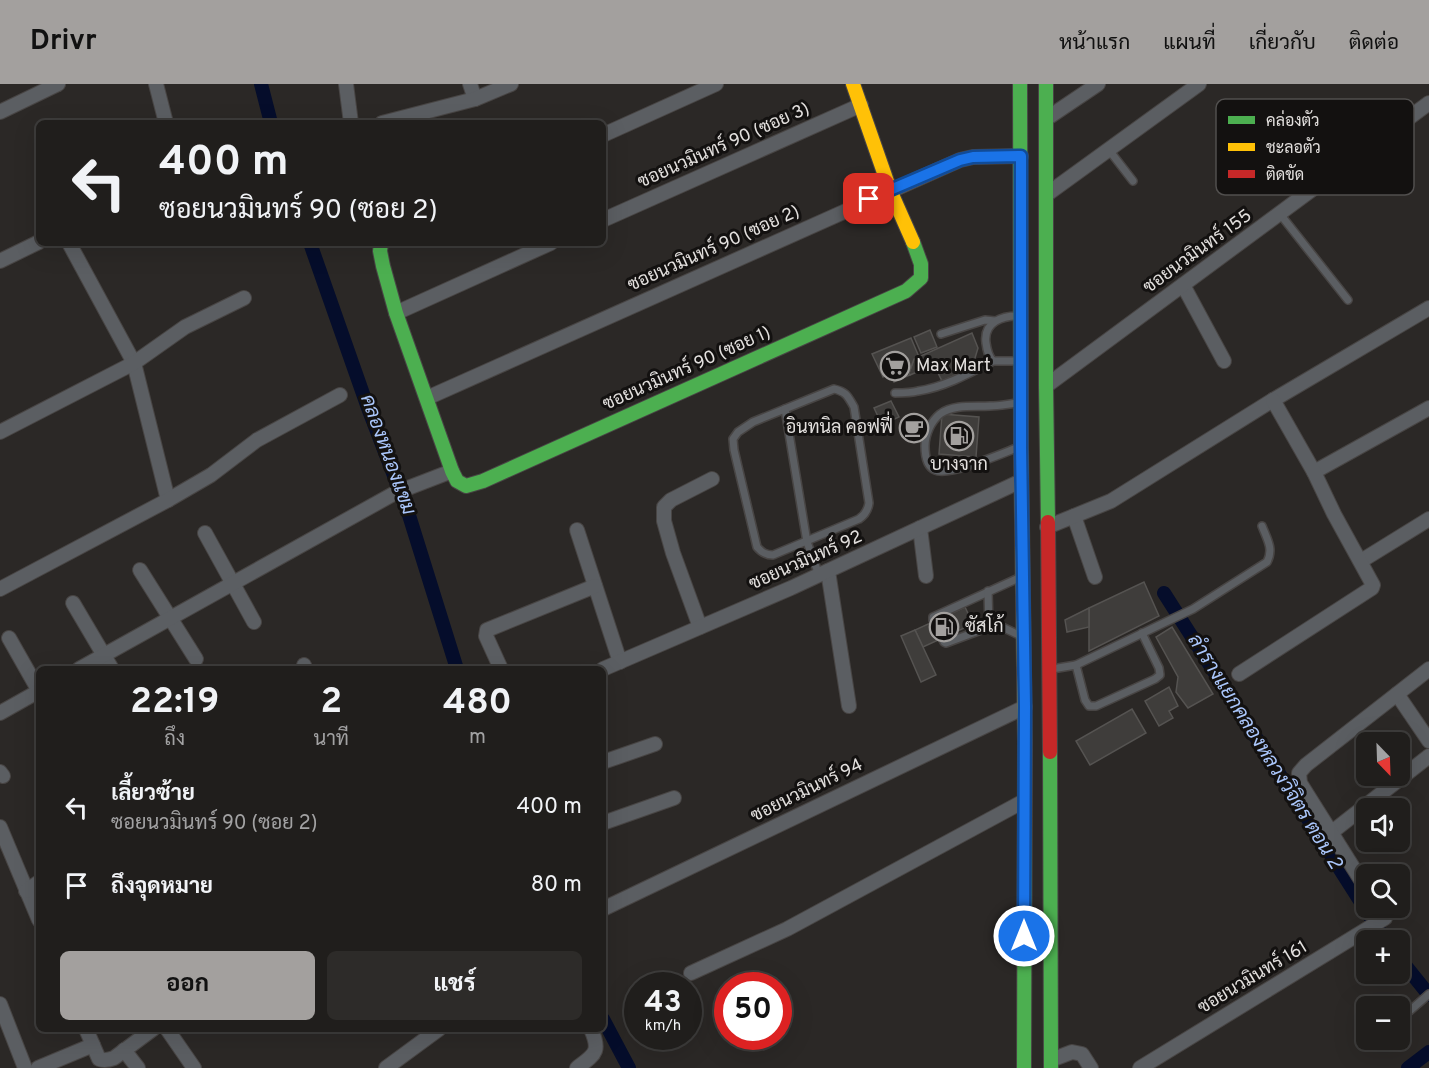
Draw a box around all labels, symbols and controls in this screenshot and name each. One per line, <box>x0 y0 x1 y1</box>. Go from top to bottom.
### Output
text: Drivr <box>30 24 97 60</box>
text: หน้าแรก <box>1059 30 1130 57</box>
text: แผนที่ <box>1163 30 1216 57</box>
text: เกี่ยวกับ <box>1249 30 1316 57</box>
text: ติดต่อ <box>1349 30 1399 57</box>
street label: ซอยนวมินทร์ 90 (ซอย 3) <box>633 95 813 194</box>
legend <box>1216 99 1414 195</box>
text: คล่องตัว <box>1266 110 1320 132</box>
text: 400 m <box>159 137 289 190</box>
text: ชะลอตัว <box>1266 137 1321 159</box>
icon: left <box>60 144 138 222</box>
text: ติดขัด <box>1266 164 1304 186</box>
pin <box>843 173 894 224</box>
icon: arrive <box>852 182 885 215</box>
text: ซอยนวมินทร์ 90 (ซอย 2) <box>159 194 438 228</box>
street label: ซอยนวมินทร์ 90 (ซอย 2) <box>623 198 804 297</box>
street label: ซอยนวมินทร์ 155 <box>1137 202 1257 299</box>
street label: ซอยนวมินทร์ 90 (ซอย 1) <box>598 319 775 416</box>
supermarket icon: Max Mart <box>879 350 911 382</box>
place label: Max Mart <box>916 355 991 378</box>
water label: คลองหนองแขม <box>353 391 421 519</box>
place label: อินทนิล คอฟฟี่ <box>786 411 893 440</box>
cafe icon: อินทนิล คอฟฟี่ <box>898 412 930 444</box>
fuel station icon: บางจาก <box>943 420 975 452</box>
place label: บางจาก <box>930 454 988 477</box>
street label: ซอยนวมินทร์ 92 <box>745 523 866 596</box>
fuel station icon: ซัสโก้ <box>928 611 960 643</box>
place label: ซัสโก้ <box>965 613 1005 639</box>
water label: ลำรางแยกคลองหลวงวิจิตร ตอน 2 <box>1181 629 1349 876</box>
text: 22:19 <box>130 680 219 726</box>
text: 2 <box>320 680 342 726</box>
text: 480 <box>443 681 512 727</box>
text: m <box>469 725 486 751</box>
text: ถึง <box>164 727 185 753</box>
text: นาที <box>313 727 349 753</box>
north arrow <box>1356 732 1410 786</box>
map controls <box>1356 732 1410 1050</box>
street label: ซอยนวมินทร์ 94 <box>746 751 867 828</box>
text: เลี้ยวซ้าย <box>111 781 195 808</box>
icon: left <box>60 791 93 824</box>
text: 400 m <box>516 794 582 821</box>
button: sound <box>1356 798 1410 852</box>
text: ซอยนวมินทร์ 90 (ซอย 2) <box>111 811 318 837</box>
button: search <box>1356 864 1410 918</box>
icon: arrive <box>60 869 93 902</box>
text: 80 m <box>531 872 582 899</box>
text: ถึงจุดหมาย <box>111 874 213 901</box>
position arrow <box>992 904 1056 968</box>
button: + <box>1356 930 1410 984</box>
street label: ซอยนวมินทร์ 161 <box>1192 934 1312 1020</box>
button: ออก <box>60 951 315 1020</box>
button: แชร์ <box>327 951 582 1020</box>
speed limit sign: 50 <box>714 972 792 1050</box>
text: 43 <box>644 985 682 1022</box>
button: − <box>1356 996 1410 1050</box>
text: km/h <box>645 1017 681 1036</box>

